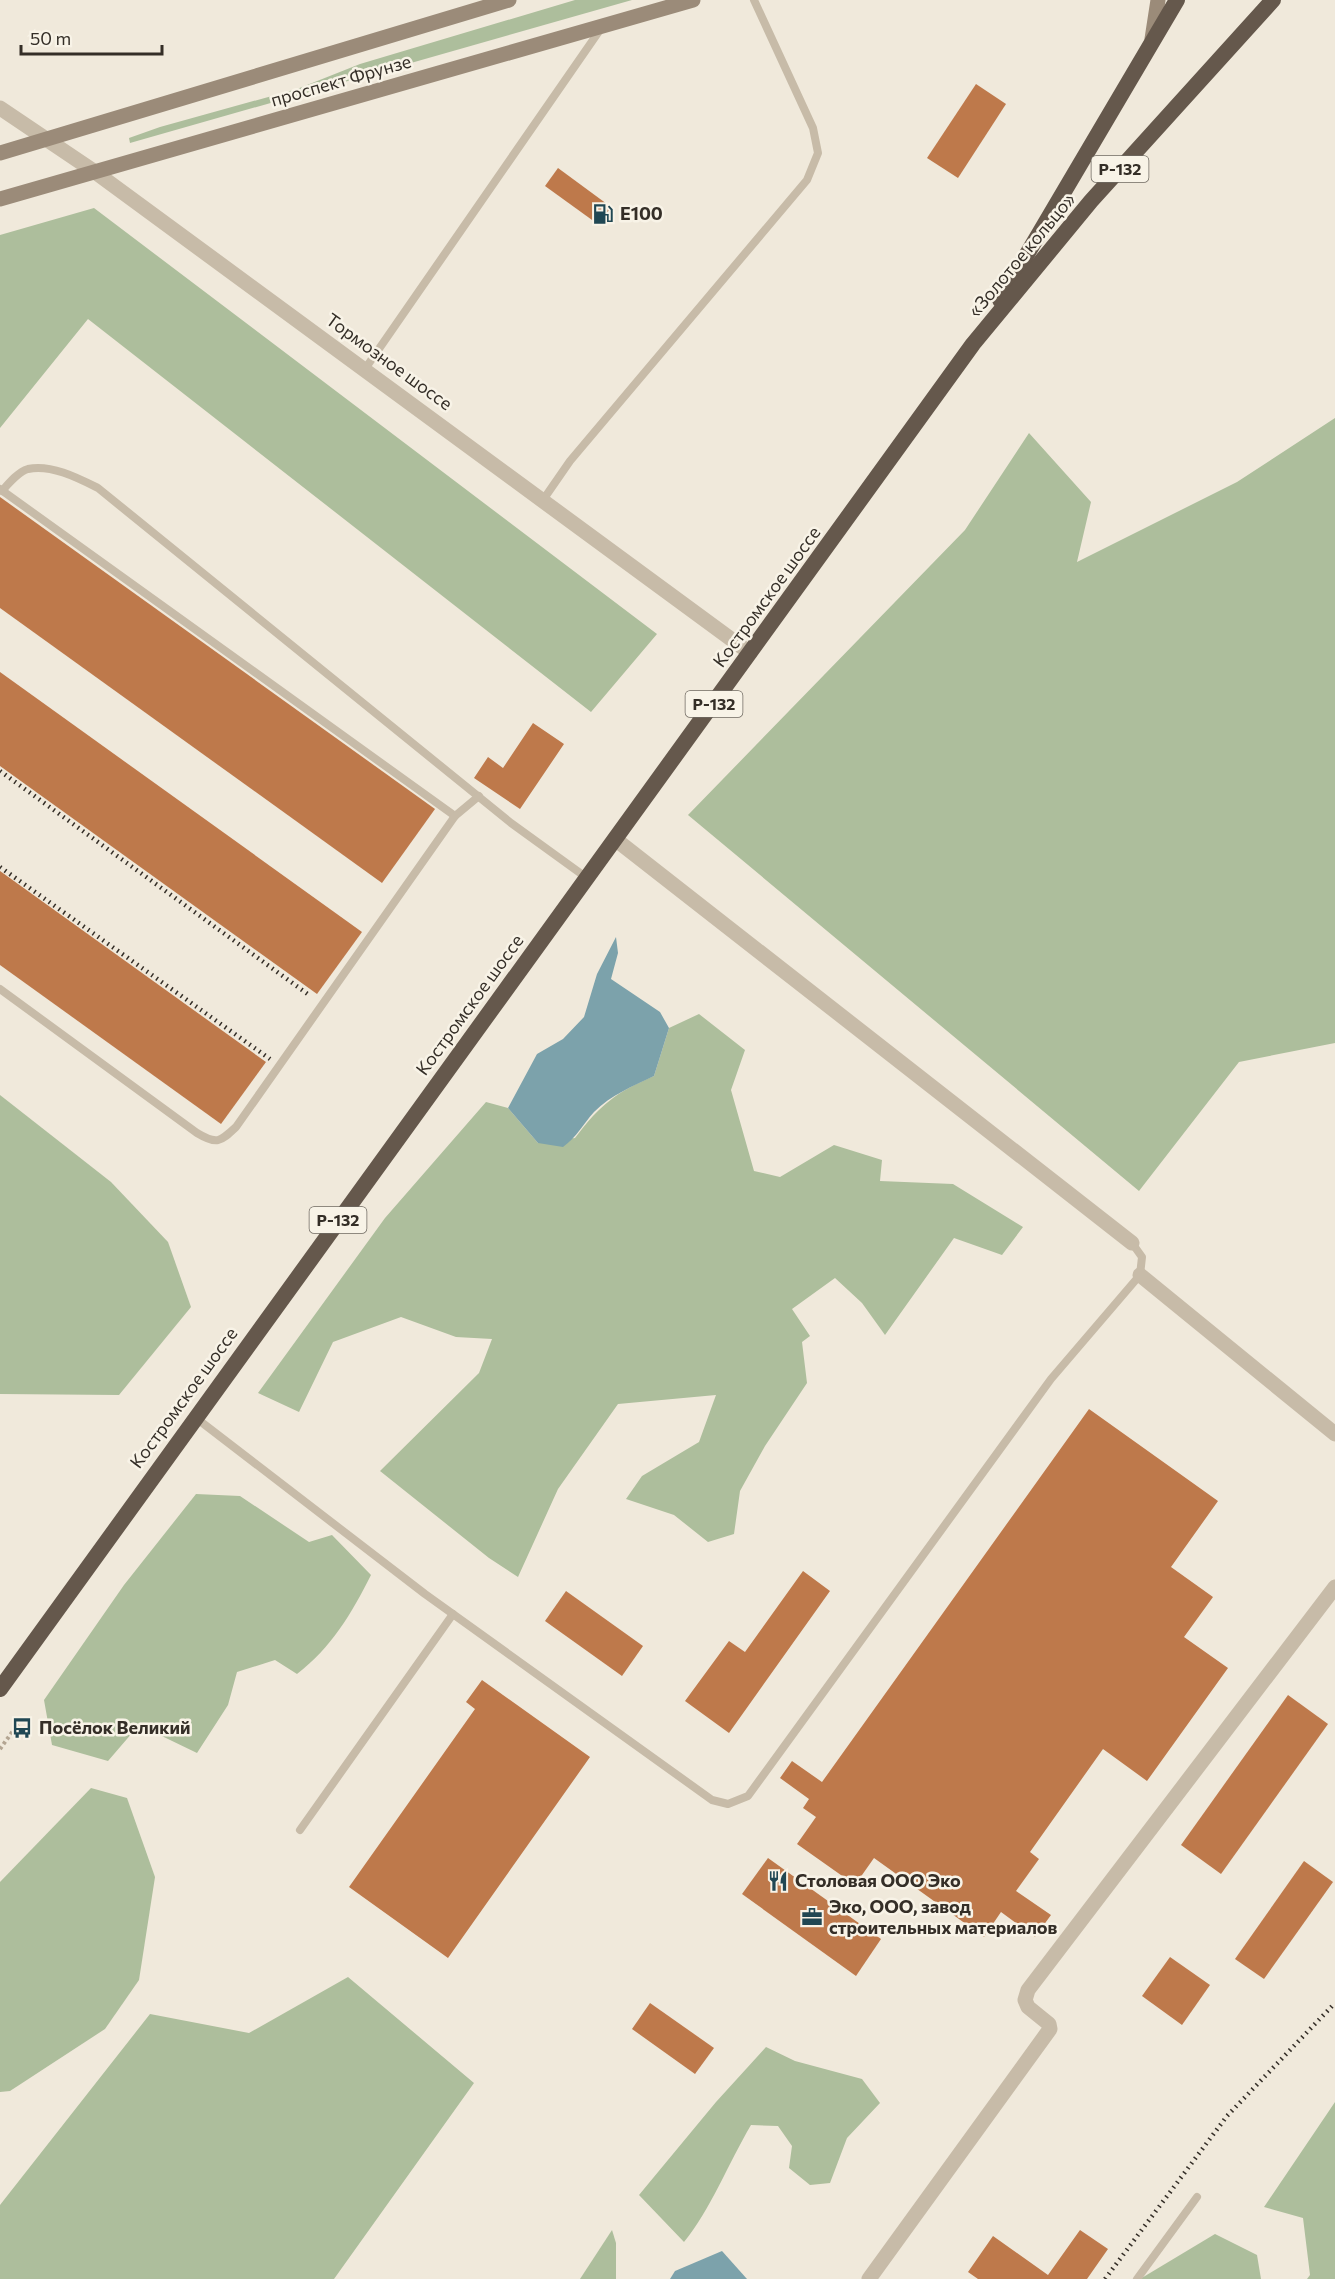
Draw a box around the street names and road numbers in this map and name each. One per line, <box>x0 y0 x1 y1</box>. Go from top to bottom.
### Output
street label: проспект Фрунзе <box>268 49 414 111</box>
road number: Р-132 <box>1092 156 1148 182</box>
street label: «Золотое кольцо» <box>963 188 1079 321</box>
street label: Тормозное шоссе <box>322 308 457 414</box>
street label: Костромское шоссе <box>708 522 825 671</box>
road number: Р-132 <box>686 691 742 717</box>
street label: Костромское шоссе <box>411 930 528 1079</box>
road number: Р-132 <box>310 1207 366 1233</box>
street label: Костромское шоссе <box>125 1323 242 1472</box>

